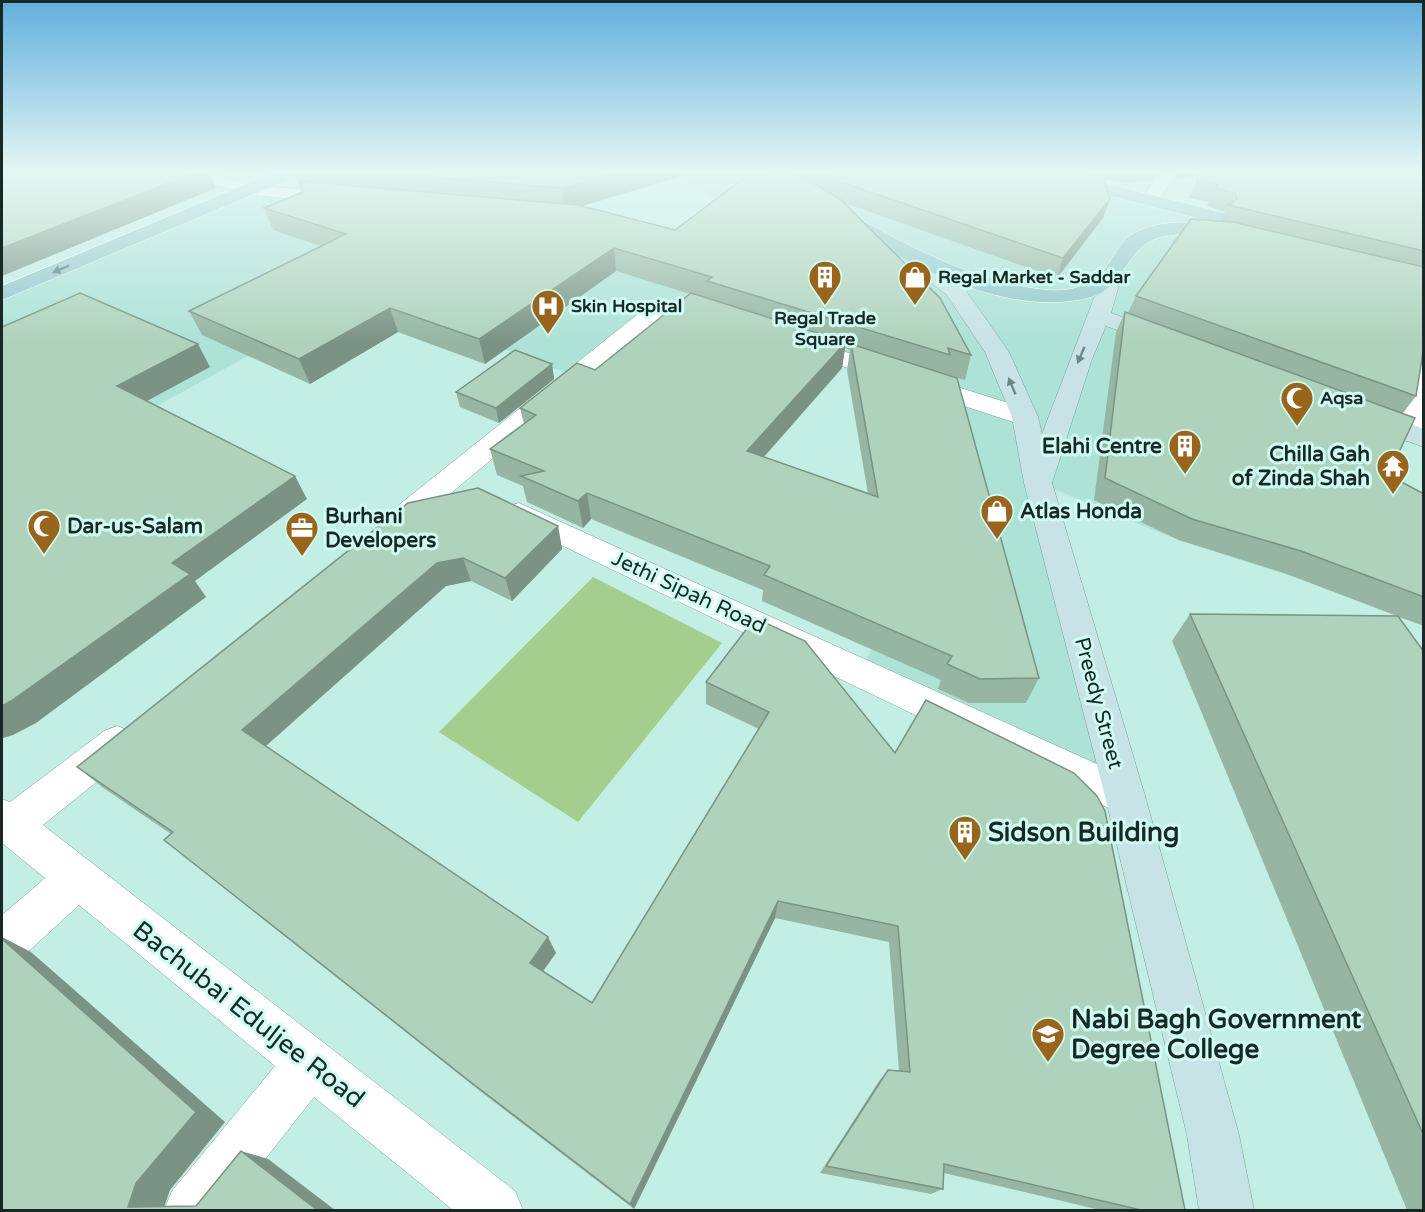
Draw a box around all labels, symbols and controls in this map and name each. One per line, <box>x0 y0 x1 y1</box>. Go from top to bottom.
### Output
building icon: Regal Trade Square <box>807 259 843 306</box>
shop icon: Regal Market - Saddar <box>897 259 933 306</box>
one-way arrow <box>52 265 70 274</box>
place label: Regal Market - Saddar <box>938 266 1131 288</box>
hospital icon: Skin Hospital <box>530 288 566 335</box>
place label: Skin Hospital <box>571 295 682 317</box>
place label: Regal Trade Square <box>774 307 876 350</box>
one-way arrow <box>1076 346 1085 364</box>
one-way arrow <box>1007 377 1017 395</box>
mosque icon: Aqsa <box>1279 380 1315 427</box>
place label: Aqsa <box>1320 387 1363 409</box>
building icon: Elahi Centre <box>1167 428 1203 475</box>
place label: Elahi Centre <box>1042 434 1162 459</box>
place label: Chilla Gah of Zinda Shah <box>1232 442 1370 491</box>
temple icon: Chilla Gah of Zinda Shah <box>1375 448 1411 495</box>
shop icon: Atlas Honda <box>979 493 1015 540</box>
place label: Atlas Honda <box>1020 499 1142 524</box>
place label: Burhani Developers <box>325 504 436 553</box>
mosque icon: Dar-us-Salam <box>26 508 62 555</box>
office icon: Burhani Developers <box>284 510 320 557</box>
place label: Dar-us-Salam <box>67 514 203 539</box>
street label: Jethi Sipah Road <box>608 546 770 639</box>
street label: Preedy Street <box>1069 634 1128 772</box>
building icon: Sidson Building <box>947 814 983 861</box>
place label: Sidson Building <box>988 817 1179 848</box>
street label: Bachubai Eduljee Road <box>127 914 371 1114</box>
place label: Nabi Bagh Government Degree College <box>1071 1004 1361 1065</box>
school or university icon: Nabi Bagh Government Degree College <box>1030 1016 1066 1063</box>

